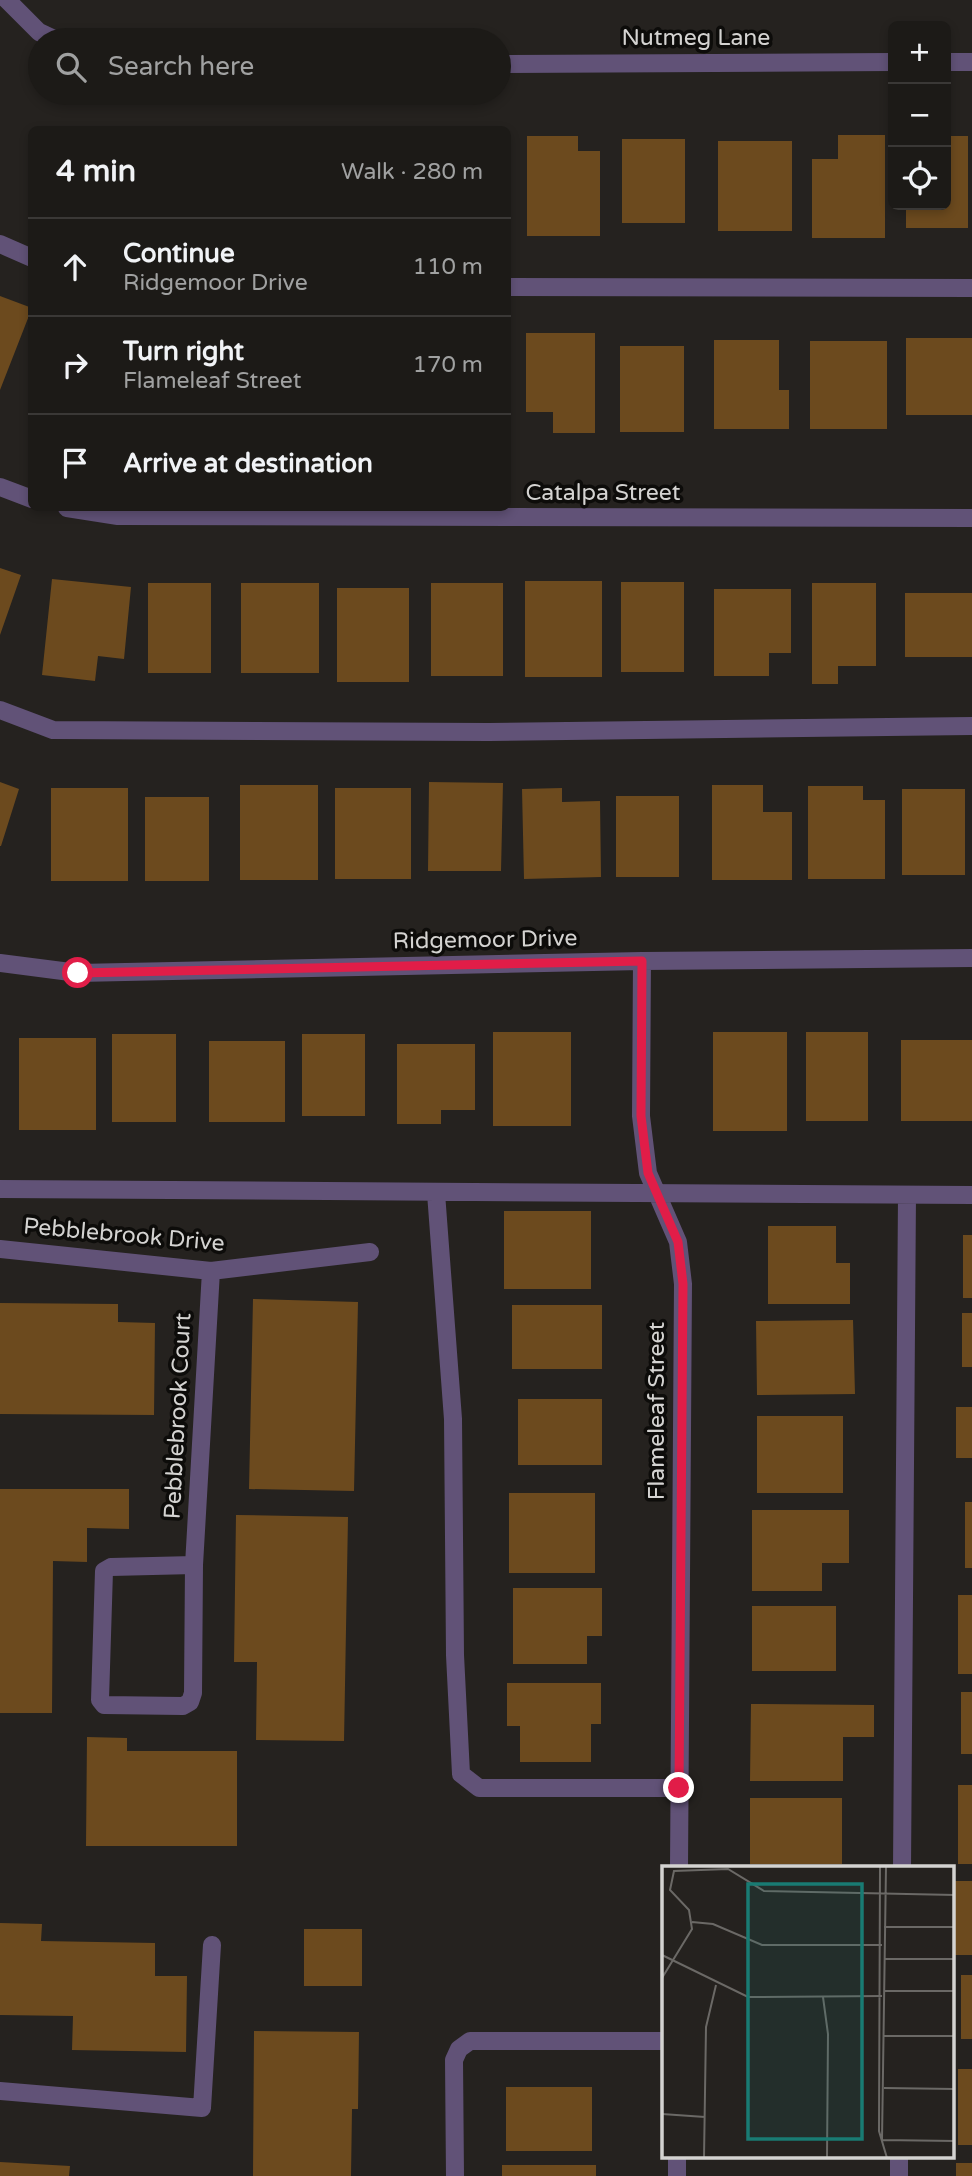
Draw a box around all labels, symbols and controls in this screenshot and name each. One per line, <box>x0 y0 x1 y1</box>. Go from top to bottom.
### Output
map controls <box>888 21 951 210</box>
button: + <box>888 21 951 84</box>
street label: Nutmeg Lane <box>622 24 770 52</box>
search box <box>28 28 511 105</box>
icon: search <box>52 48 90 86</box>
text: Search here <box>108 51 254 82</box>
button: − <box>888 84 951 147</box>
button: locate <box>888 147 951 210</box>
text: 4 min <box>56 153 136 190</box>
text: Walk · 280 m <box>341 158 483 186</box>
text: Continue <box>123 238 235 269</box>
icon: ahead <box>56 248 94 286</box>
text: 110 m <box>413 253 483 281</box>
text: Ridgemoor Drive <box>123 269 308 297</box>
text: Turn right <box>123 336 244 367</box>
icon: right <box>56 346 94 384</box>
text: 170 m <box>413 351 483 379</box>
text: Flameleaf Street <box>123 367 301 395</box>
icon: arrive <box>56 444 94 482</box>
text: Arrive at destination <box>123 448 373 479</box>
street label: Catalpa Street <box>525 479 681 507</box>
street label: Ridgemoor Drive <box>392 924 578 956</box>
route start <box>62 957 93 988</box>
street label: Pebblebrook Drive <box>22 1212 226 1258</box>
street label: Pebblebrook Court <box>159 1312 197 1520</box>
street label: Flameleaf Street <box>643 1322 671 1500</box>
route end <box>663 1772 694 1803</box>
inset map <box>662 1866 954 2158</box>

